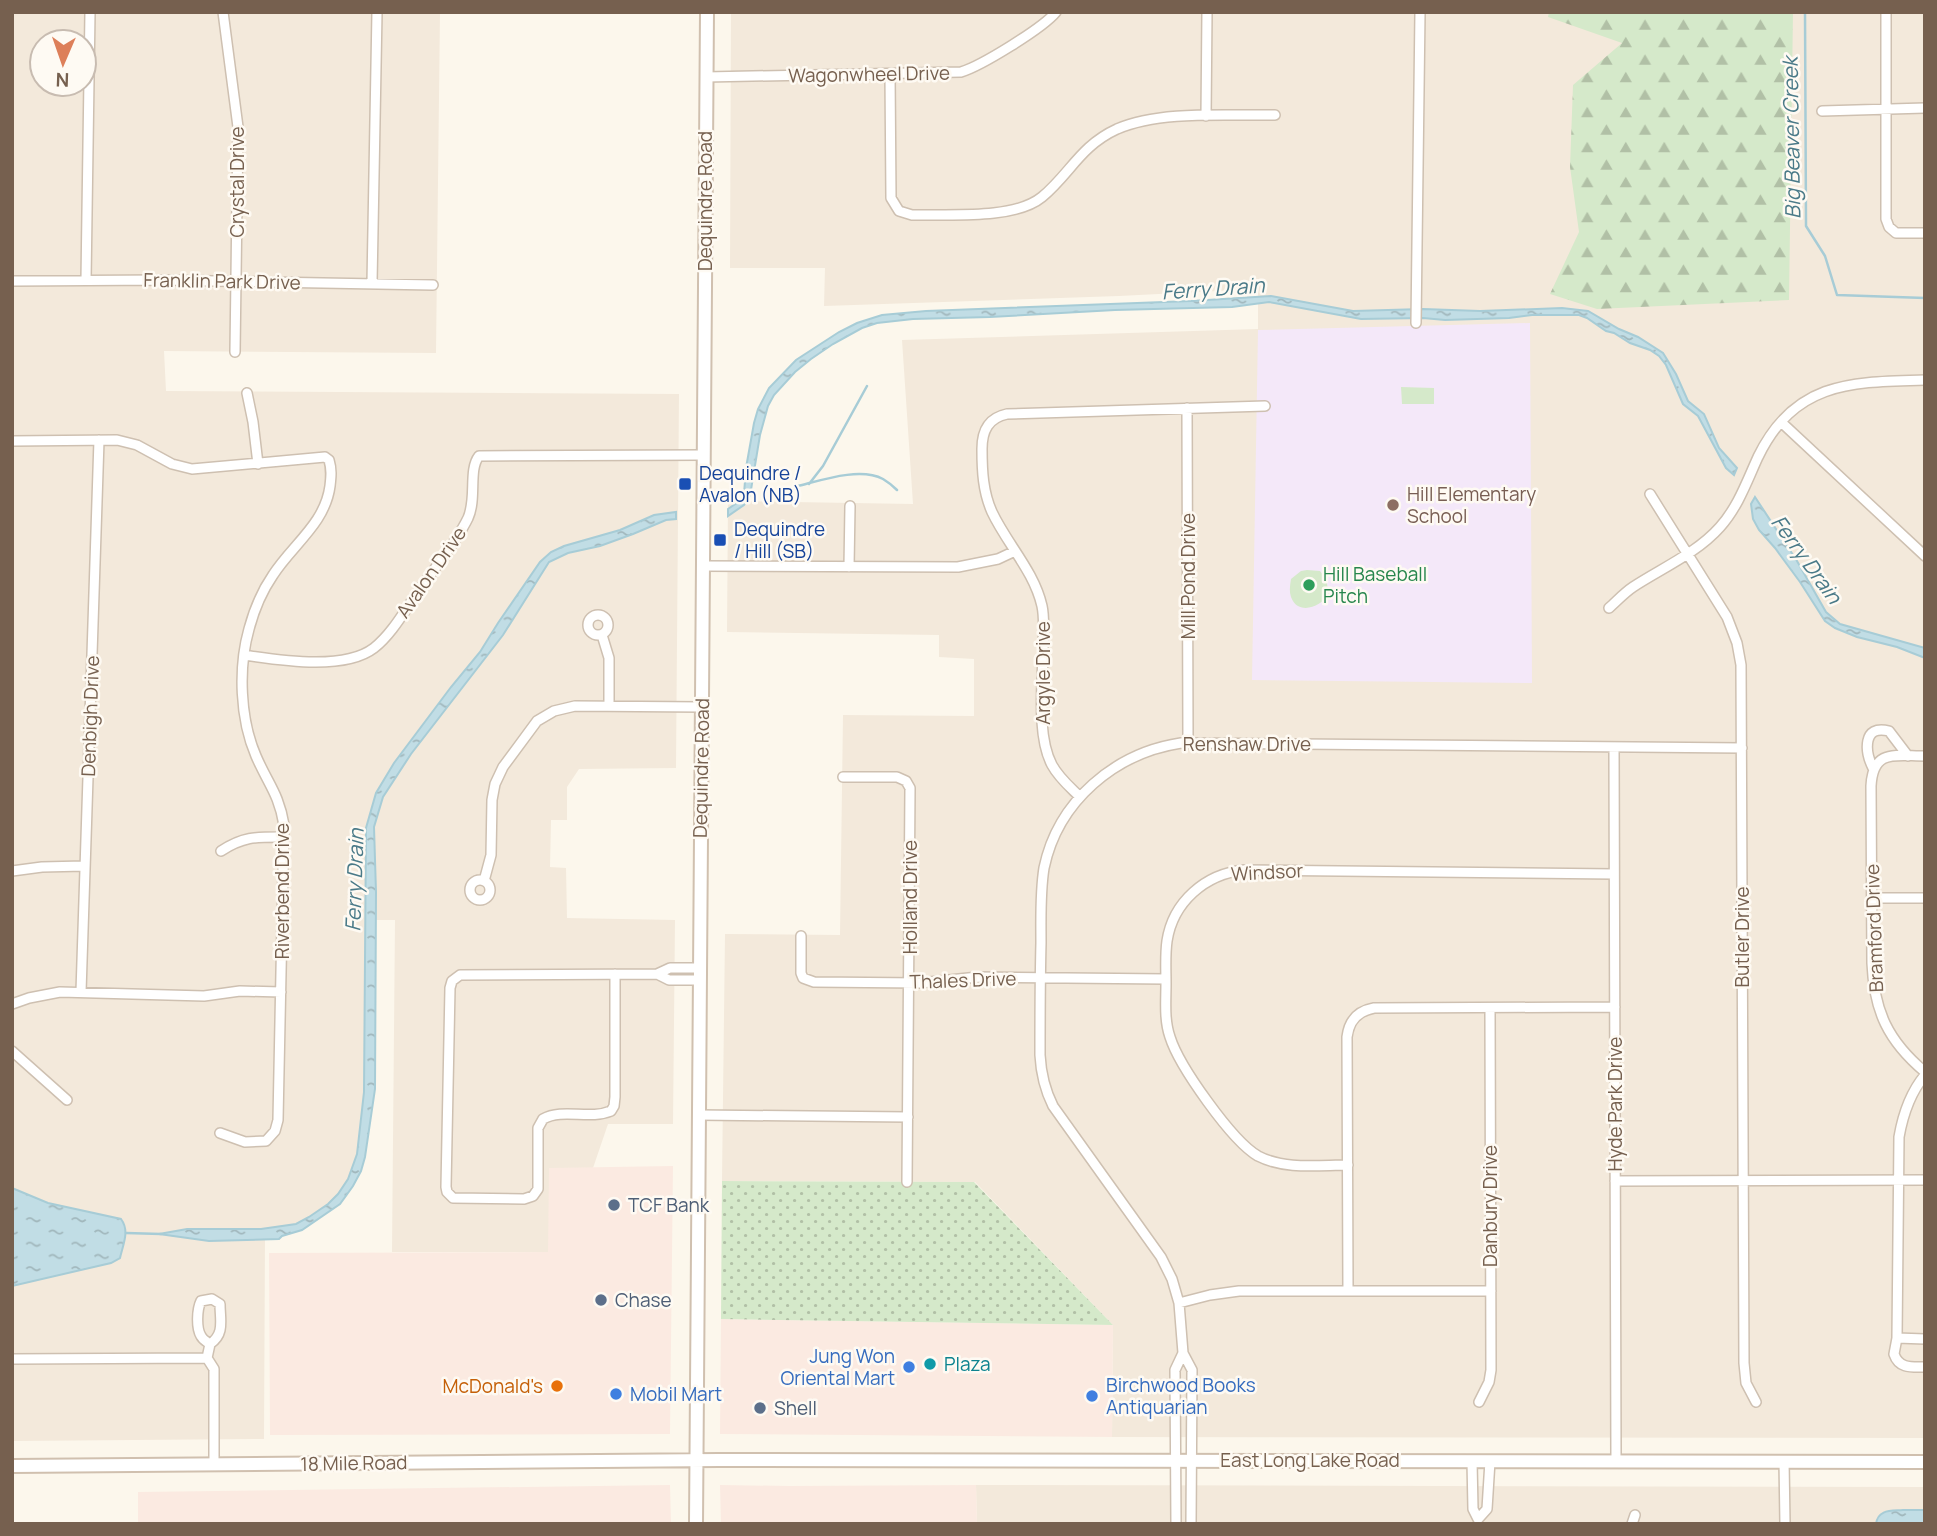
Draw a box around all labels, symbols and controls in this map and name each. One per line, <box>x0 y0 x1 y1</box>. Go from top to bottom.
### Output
north arrow <box>28 28 98 98</box>
water label: Big Beaver Creek <box>1776 54 1806 219</box>
street label: Wagonwheel Drive <box>788 60 950 88</box>
text: N <box>55 67 70 93</box>
street label: Crystal Drive <box>224 126 250 238</box>
street label: Dequindre Road <box>692 131 718 271</box>
street label: Franklin Park Drive <box>143 267 301 295</box>
water label: Ferry Drain <box>1161 270 1267 306</box>
place label: Dequindre / Avalon (NB) <box>699 460 802 508</box>
marker: Dequindre / Avalon (NB) <box>677 476 693 492</box>
place label: Hill Elementary School <box>1407 481 1536 529</box>
marker: Hill Elementary School <box>1385 497 1401 513</box>
water label: Ferry Drain <box>1765 509 1850 610</box>
street label: Mill Pond Drive <box>1175 513 1201 639</box>
place label: Dequindre / Hill (SB) <box>734 516 825 564</box>
street label: Avalon Drive <box>390 521 472 623</box>
marker: Dequindre / Hill (SB) <box>712 532 728 548</box>
place label: Hill Baseball Pitch <box>1323 561 1427 609</box>
marker: Hill Baseball Pitch <box>1301 577 1317 593</box>
street label: Argyle Drive <box>1030 621 1056 725</box>
street label: Denbigh Drive <box>75 655 105 777</box>
street label: Dequindre Road <box>687 698 715 838</box>
street label: Renshaw Drive <box>1183 731 1311 757</box>
street label: Riverbend Drive <box>269 823 295 959</box>
water label: Ferry Drain <box>338 826 370 932</box>
street label: Holland Drive <box>897 840 923 954</box>
street label: Windsor <box>1230 857 1304 887</box>
street label: Bramford Drive <box>1859 863 1889 993</box>
street label: Butler Drive <box>1729 886 1755 988</box>
street label: Thales Drive <box>909 965 1017 995</box>
street label: Hyde Park Drive <box>1602 1037 1628 1171</box>
street label: Danbury Drive <box>1477 1145 1503 1267</box>
place label: TCF Bank <box>628 1192 710 1218</box>
marker: TCF Bank <box>606 1197 622 1213</box>
place label: Chase <box>615 1287 672 1313</box>
marker: Chase <box>593 1292 609 1308</box>
place label: Jung Won Oriental Mart <box>780 1343 895 1391</box>
place label: Plaza <box>944 1351 991 1377</box>
marker: Plaza <box>922 1356 938 1372</box>
marker: Jung Won Oriental Mart <box>901 1359 917 1375</box>
place label: Birchwood Books Antiquarian <box>1106 1372 1256 1420</box>
place label: McDonald's <box>442 1373 543 1399</box>
marker: McDonald's <box>549 1378 565 1394</box>
place label: Mobil Mart <box>630 1381 722 1407</box>
marker: Mobil Mart <box>608 1386 624 1402</box>
marker: Birchwood Books Antiquarian <box>1084 1388 1100 1404</box>
place label: Shell <box>774 1395 817 1421</box>
marker: Shell <box>752 1400 768 1416</box>
street label: East Long Lake Road <box>1220 1447 1400 1473</box>
street label: 18 Mile Road <box>300 1449 408 1477</box>

